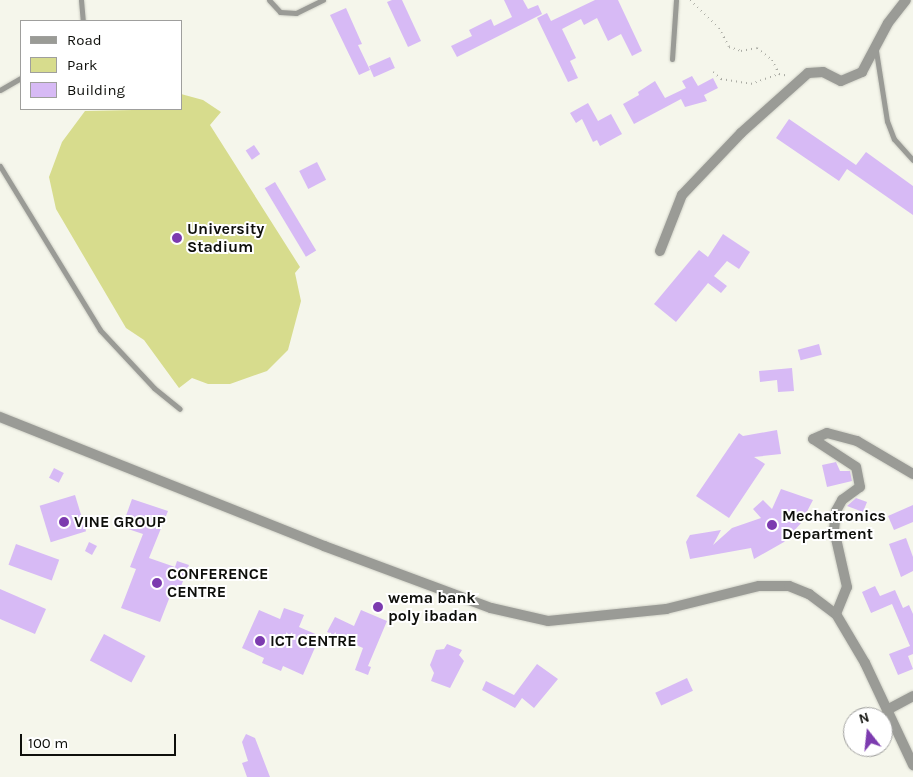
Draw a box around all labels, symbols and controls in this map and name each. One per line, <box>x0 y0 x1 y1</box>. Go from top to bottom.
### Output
legend <box>20 20 182 110</box>
text: Road <box>67 31 102 49</box>
text: Park <box>67 56 97 74</box>
text: Building <box>67 81 125 99</box>
place label: University Stadium <box>187 219 264 257</box>
marker: University Stadium <box>171 232 183 244</box>
place label: Mechatronics Department <box>782 506 886 544</box>
place label: VINE GROUP <box>74 512 166 532</box>
marker: VINE GROUP <box>58 516 70 528</box>
marker: Mechatronics Department <box>766 519 778 531</box>
place label: CONFERENCE CENTRE <box>167 564 268 602</box>
marker: CONFERENCE CENTRE <box>151 577 163 589</box>
place label: wema bank poly ibadan <box>388 588 477 626</box>
marker: wema bank poly ibadan <box>372 601 384 613</box>
place label: ICT CENTRE <box>270 631 357 651</box>
marker: ICT CENTRE <box>254 635 266 647</box>
north arrow <box>843 707 893 757</box>
text: N <box>857 709 871 728</box>
scale bar <box>22 724 179 756</box>
text: 100 m <box>28 734 68 752</box>

